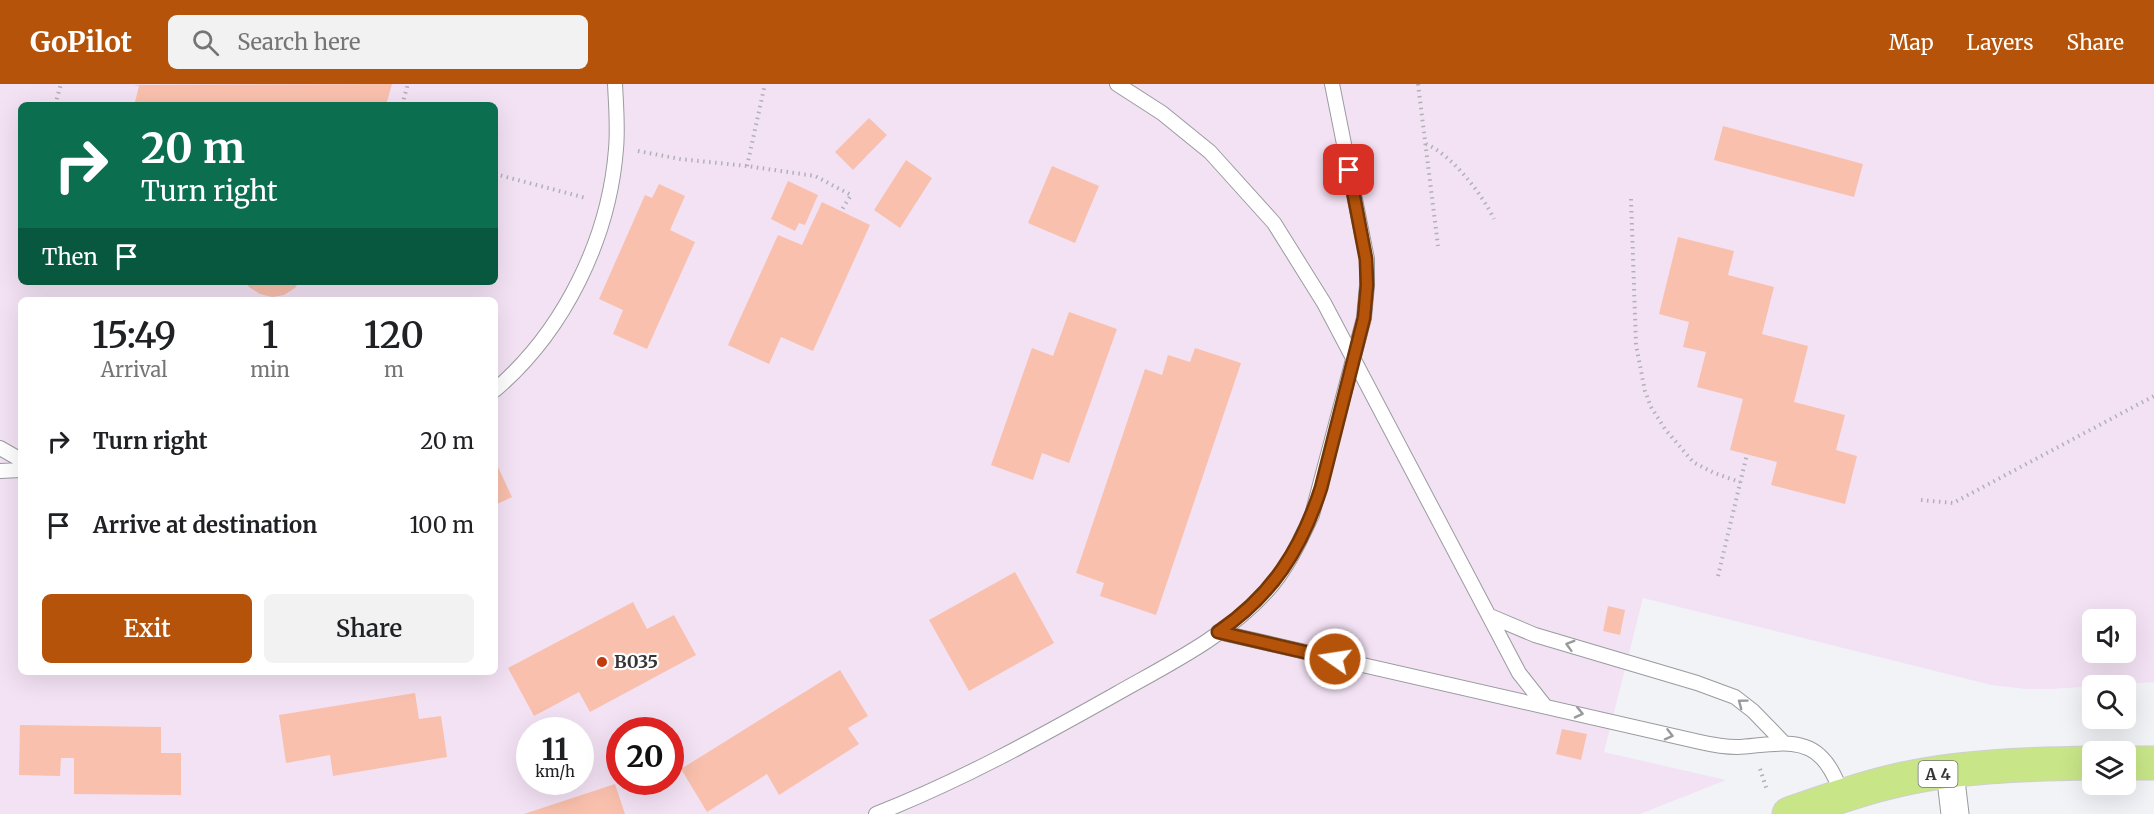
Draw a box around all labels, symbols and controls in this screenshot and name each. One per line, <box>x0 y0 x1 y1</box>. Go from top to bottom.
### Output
search box <box>168 15 588 69</box>
text: GoPilot <box>30 24 132 60</box>
icon: search <box>189 26 222 59</box>
text: Search here <box>237 28 361 56</box>
text: Map <box>1889 29 1934 56</box>
text: Layers <box>1967 29 2034 56</box>
text: Share <box>2067 29 2124 56</box>
text: 20 m <box>141 122 245 174</box>
icon: right <box>42 126 120 204</box>
pin <box>1323 144 1374 195</box>
icon: arrive <box>1332 153 1365 186</box>
text: Turn right <box>141 174 278 208</box>
icon: arrive <box>110 240 143 273</box>
text: Then <box>42 243 98 271</box>
text: 15:49 <box>92 313 176 358</box>
text: 1 <box>262 313 278 358</box>
text: 120 <box>364 313 424 358</box>
text: Arrival <box>101 357 168 382</box>
text: min <box>250 357 290 382</box>
text: m <box>384 357 404 382</box>
icon: right <box>42 425 75 458</box>
text: Turn right <box>93 427 207 455</box>
text: 20 m <box>420 427 474 455</box>
icon: arrive <box>42 509 75 542</box>
text: Arrive at destination <box>93 511 317 539</box>
text: 100 m <box>409 511 474 539</box>
button: Exit <box>42 594 252 663</box>
button: Share <box>264 594 474 663</box>
map controls <box>2082 609 2136 795</box>
button: sound <box>2082 609 2136 663</box>
position arrow <box>1303 627 1367 691</box>
one-way arrow <box>1566 640 1576 652</box>
place label: B035 <box>614 650 658 673</box>
marker: B035 <box>595 655 609 669</box>
button: search <box>2082 675 2136 729</box>
one-way arrow <box>1737 699 1748 710</box>
one-way arrow <box>1573 706 1583 719</box>
speed limit sign: 20 <box>606 717 684 795</box>
one-way arrow <box>1663 727 1673 740</box>
text: 11 <box>541 730 568 768</box>
button: layers <box>2082 741 2136 795</box>
road number: A 4 <box>1918 761 1958 787</box>
text: km/h <box>535 762 575 781</box>

